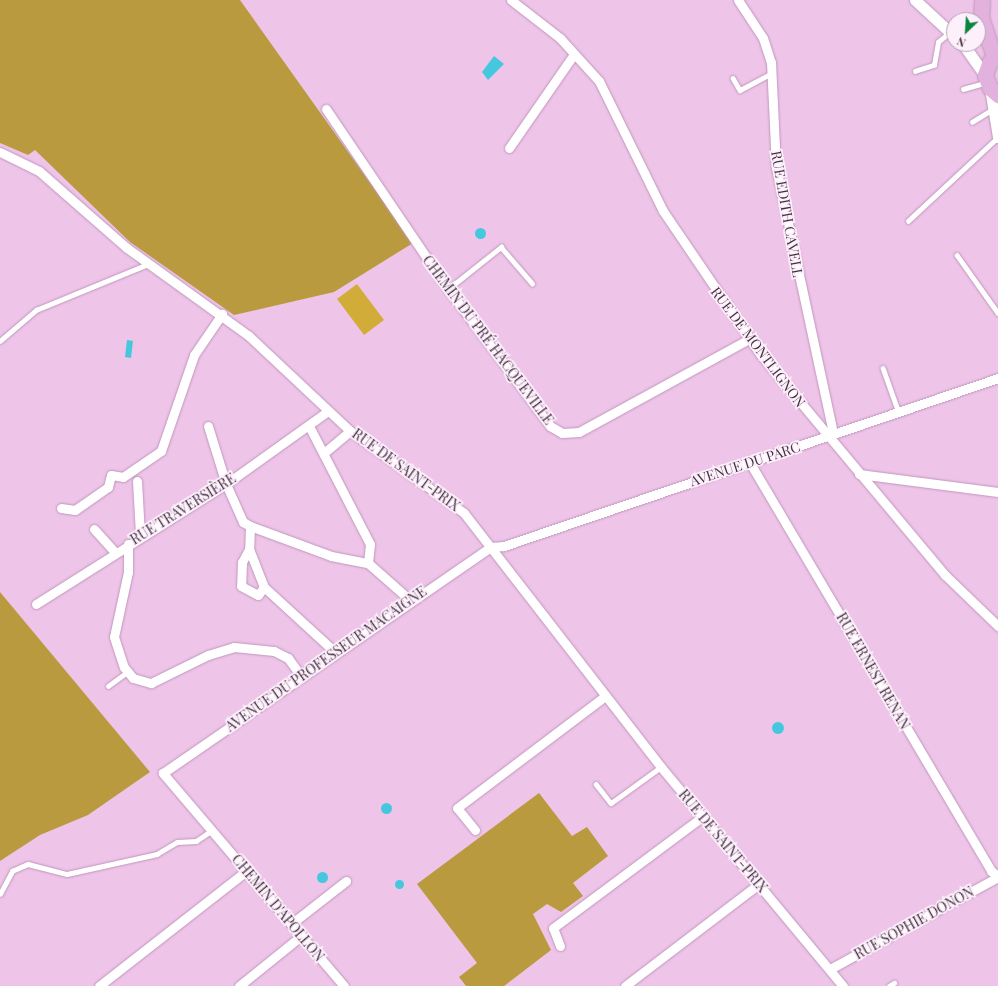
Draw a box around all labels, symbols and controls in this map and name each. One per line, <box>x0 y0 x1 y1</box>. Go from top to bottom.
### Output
north arrow <box>946 12 986 52</box>
text: N <box>954 34 968 51</box>
street label: RUE EDITH CAVELL <box>768 149 806 279</box>
street label: CHEMIN DU PRÉ HACQUEVILLE <box>419 252 557 428</box>
street label: RUE DE MONTLIGNON <box>707 284 809 410</box>
street label: RUE DE SAINT-PRIX <box>349 425 463 515</box>
street label: AVENUE DU PARC <box>688 438 802 490</box>
street label: RUE TRAVERSIÈRE <box>127 470 239 548</box>
street label: AVENUE DU PROFESSEUR MACAIGNE <box>222 583 430 735</box>
street label: RUE ERNEST RENAN <box>833 610 913 732</box>
street label: RUE DE SAINT-PRIX <box>675 786 771 896</box>
street label: CHEMIN D'APOLLON <box>228 851 328 965</box>
street label: RUE SOPHIE DONON <box>851 883 977 963</box>

